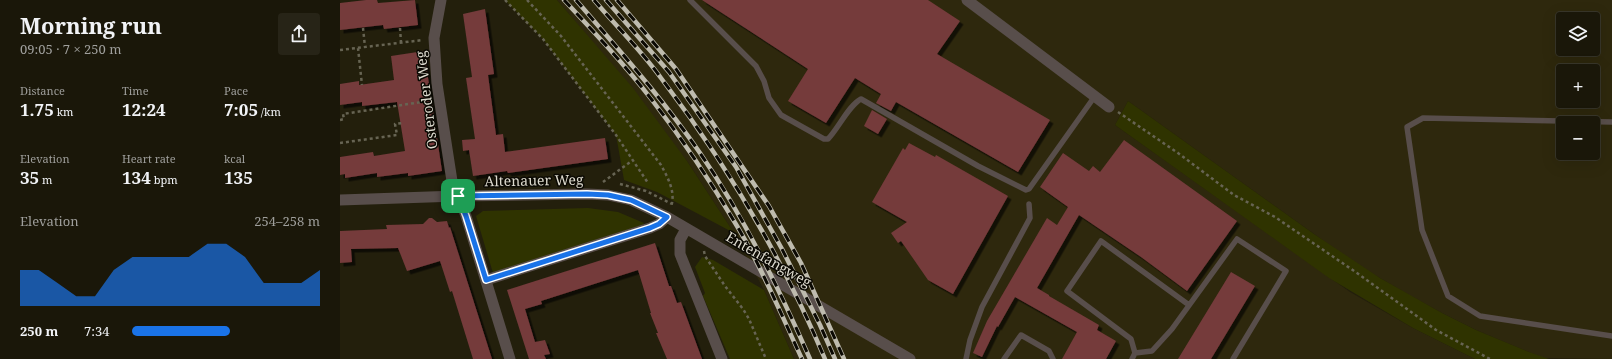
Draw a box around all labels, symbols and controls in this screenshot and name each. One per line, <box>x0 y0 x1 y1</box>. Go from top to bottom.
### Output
text: Morning run <box>20 10 162 40</box>
map controls <box>1556 12 1600 160</box>
button: layers <box>1556 12 1600 56</box>
button: share <box>278 13 320 55</box>
text: 09:05 · 7 × 250 m <box>20 40 122 58</box>
street label: Osteroder Weg <box>410 49 441 150</box>
button: + <box>1556 64 1600 108</box>
text: Distance <box>20 83 65 98</box>
text: Time <box>122 83 149 98</box>
text: Pace <box>224 83 248 98</box>
text: 1.75 <box>20 98 54 121</box>
text: 12:24 <box>122 98 166 121</box>
text: 7:05 <box>224 98 258 121</box>
text: km <box>54 104 74 119</box>
text: /km <box>258 104 281 119</box>
button: − <box>1556 116 1600 160</box>
text: Elevation <box>20 151 70 166</box>
text: Heart rate <box>122 151 176 166</box>
text: kcal <box>224 151 245 166</box>
text: 35 <box>20 166 39 189</box>
text: 134 <box>122 166 151 189</box>
text: 135 <box>224 166 253 189</box>
street label: Altenauer Weg <box>484 170 584 190</box>
text: m <box>39 172 52 187</box>
text: bpm <box>151 172 178 187</box>
pin <box>441 179 475 213</box>
icon: arrive <box>447 185 469 207</box>
text: Elevation <box>20 212 79 230</box>
text: 254–258 m <box>254 212 320 230</box>
street label: Entenfangweg <box>723 227 816 291</box>
text: 250 m <box>20 322 58 340</box>
text: 7:34 <box>84 322 110 340</box>

